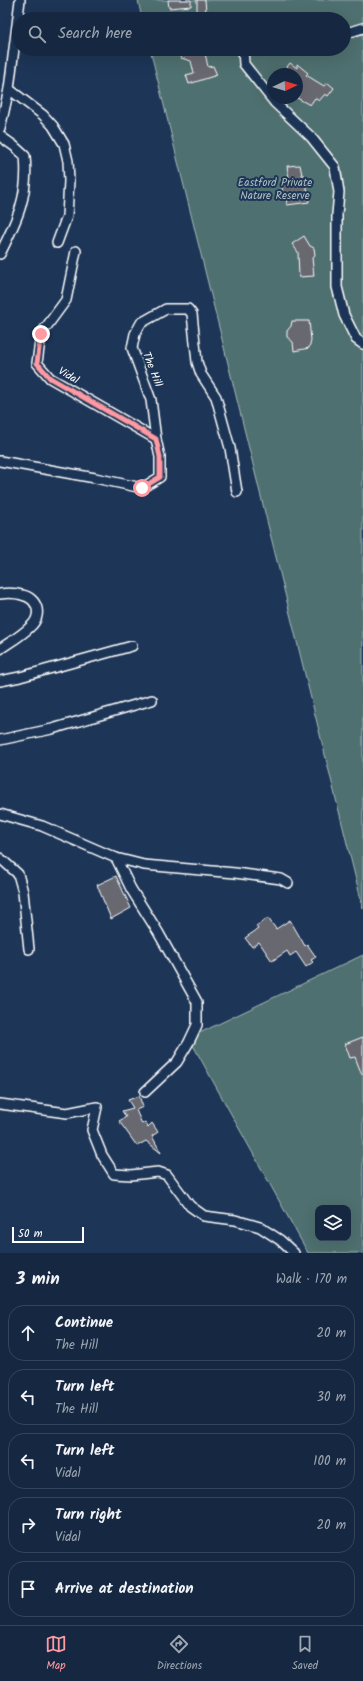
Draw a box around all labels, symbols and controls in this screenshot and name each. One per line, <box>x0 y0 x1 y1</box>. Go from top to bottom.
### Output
search box <box>12 12 351 56</box>
text: Search here <box>58 22 132 46</box>
icon: search <box>26 23 48 45</box>
north arrow <box>267 68 303 104</box>
park label: Eastford Private Nature Reserve <box>238 174 312 205</box>
route end <box>32 325 50 343</box>
street label: The Hill <box>137 349 167 390</box>
street label: Vidal <box>54 363 83 389</box>
route start <box>133 479 151 497</box>
map controls <box>315 1205 351 1241</box>
button: layers <box>315 1205 351 1241</box>
scale bar <box>12 1225 84 1244</box>
text: 50 m <box>18 1225 43 1243</box>
text: 3 min <box>16 1266 60 1293</box>
text: Walk · 170 m <box>276 1269 347 1290</box>
text: Continue <box>55 1311 113 1335</box>
icon: ahead <box>17 1322 39 1344</box>
text: 20 m <box>316 1323 346 1344</box>
text: The Hill <box>55 1335 98 1356</box>
text: Turn left <box>55 1375 115 1399</box>
icon: left <box>17 1386 39 1408</box>
text: 30 m <box>317 1387 346 1408</box>
text: The Hill <box>55 1399 98 1420</box>
text: Turn left <box>55 1439 115 1463</box>
icon: left <box>17 1450 39 1472</box>
text: 100 m <box>313 1451 346 1472</box>
text: Vidal <box>55 1463 81 1484</box>
text: Turn right <box>55 1503 122 1527</box>
icon: right <box>17 1514 39 1536</box>
text: 20 m <box>316 1515 346 1536</box>
text: Vidal <box>55 1527 81 1548</box>
text: Arrive at destination <box>55 1577 194 1601</box>
icon: arrive <box>17 1578 39 1600</box>
tab: Map <box>45 1633 67 1675</box>
tab: Directions <box>157 1633 202 1675</box>
tab: Saved <box>292 1633 318 1675</box>

